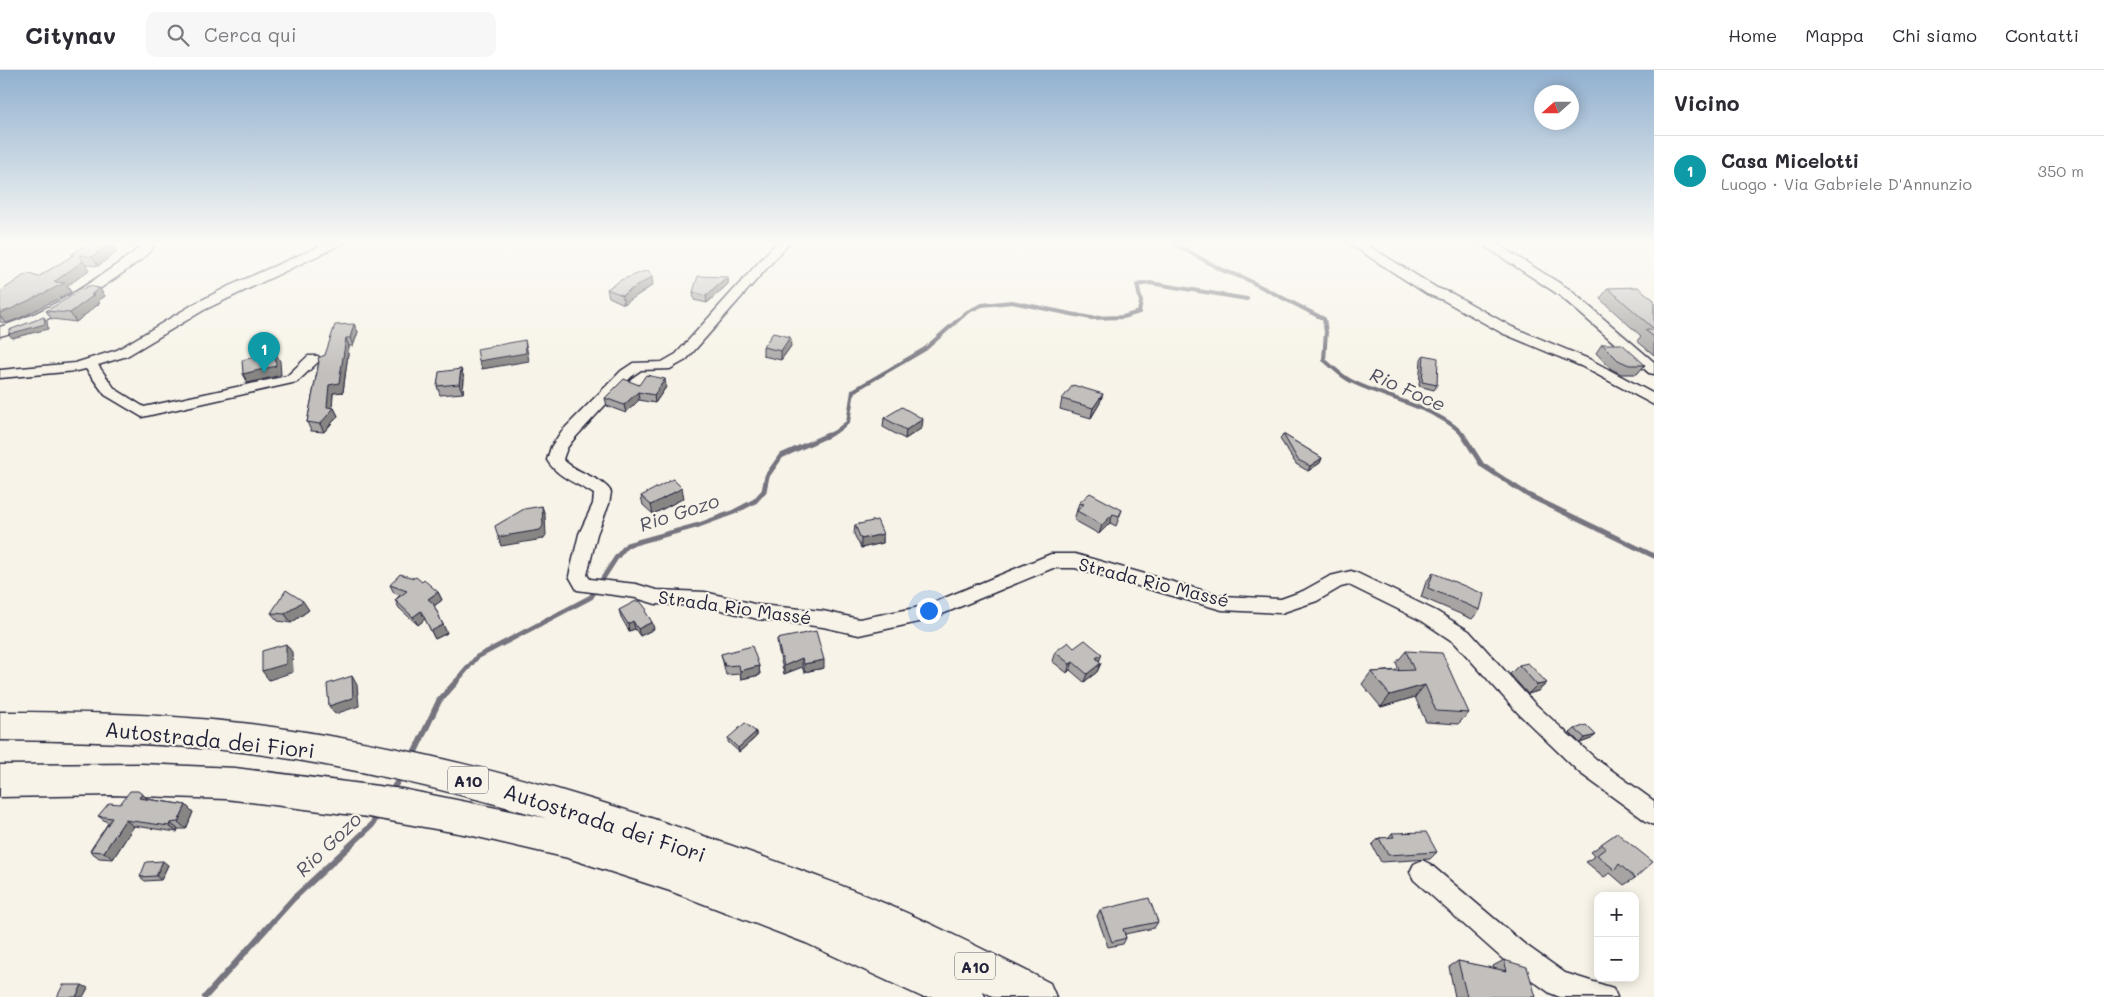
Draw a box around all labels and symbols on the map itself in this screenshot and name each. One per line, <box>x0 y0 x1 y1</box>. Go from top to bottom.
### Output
north arrow <box>1534 85 1579 130</box>
pin: 1 <box>248 332 280 373</box>
water label: Rio Foce <box>1366 361 1450 417</box>
water label: Rio Gozo <box>636 487 722 537</box>
street label: Strada Rio Massé <box>1076 552 1232 612</box>
street label: Strada Rio Massé <box>657 584 813 630</box>
your location <box>916 598 942 624</box>
street label: Autostrada dei Fiori <box>104 715 316 763</box>
road number: A10 <box>448 766 488 794</box>
street label: Autostrada dei Fiori <box>501 777 709 867</box>
water label: Rio Gozo <box>290 806 366 882</box>
road number: A10 <box>955 952 995 979</box>

